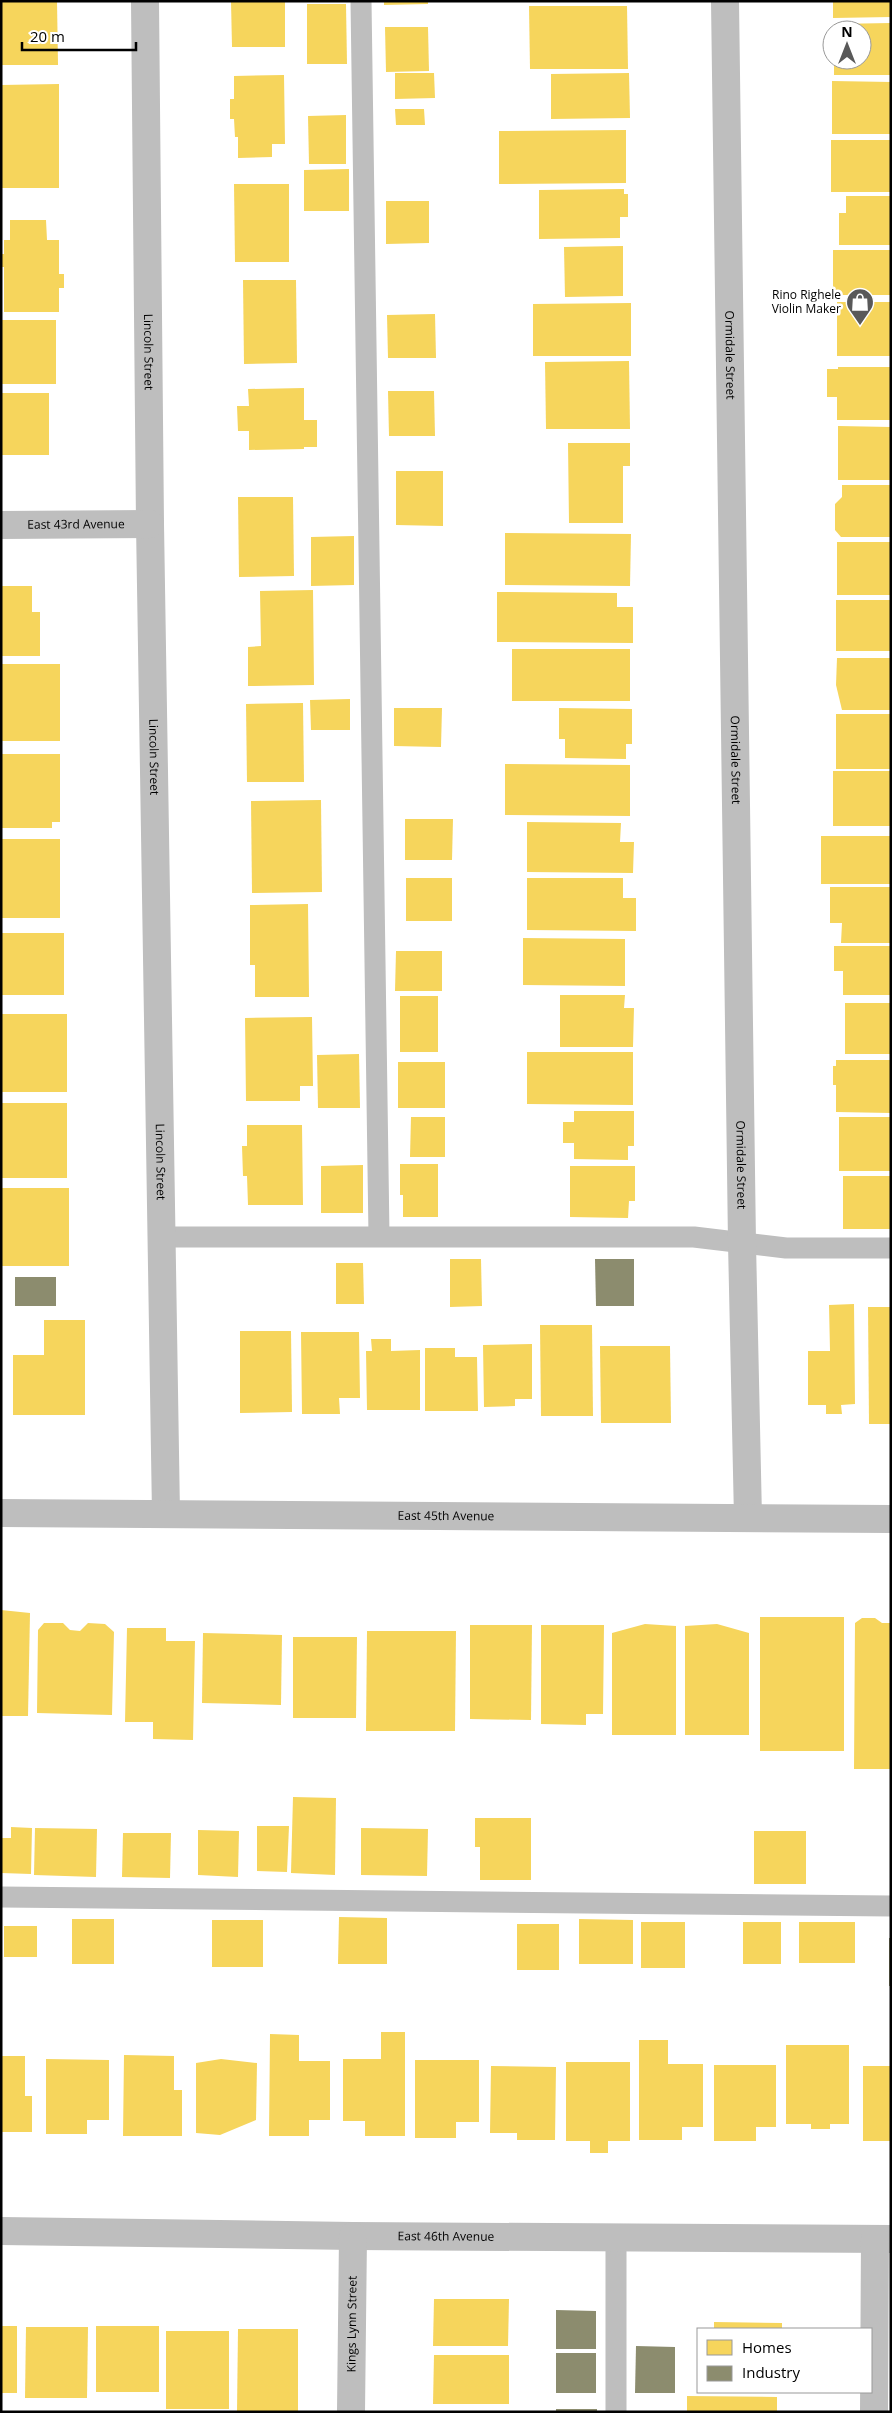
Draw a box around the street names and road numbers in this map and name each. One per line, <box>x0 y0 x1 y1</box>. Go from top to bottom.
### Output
street label: Ormidale Street <box>721 310 739 400</box>
street label: Lincoln Street <box>140 314 158 390</box>
street label: East 43rd Avenue <box>27 515 125 533</box>
street label: Ormidale Street <box>727 715 745 804</box>
street label: Lincoln Street <box>145 718 163 795</box>
street label: Ormidale Street <box>732 1120 751 1209</box>
street label: Lincoln Street <box>152 1123 170 1200</box>
street label: East 45th Avenue <box>398 1507 495 1524</box>
street label: East 46th Avenue <box>398 2227 495 2245</box>
street label: Kings Lynn Street <box>342 2276 361 2372</box>

